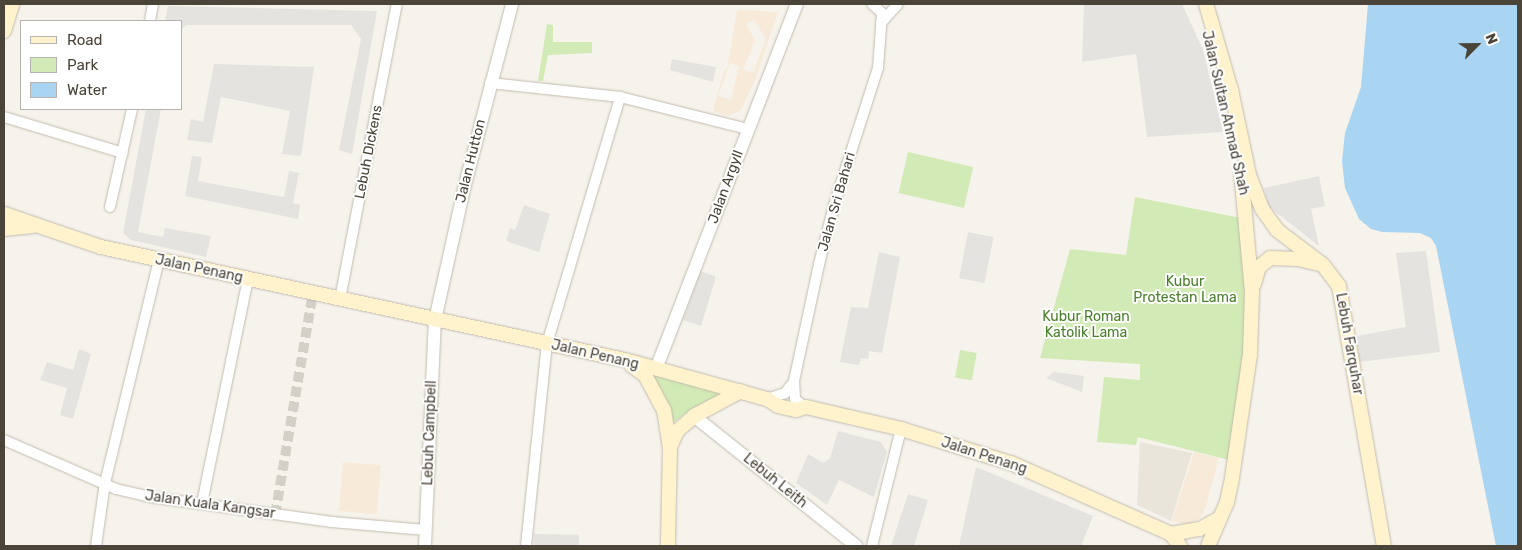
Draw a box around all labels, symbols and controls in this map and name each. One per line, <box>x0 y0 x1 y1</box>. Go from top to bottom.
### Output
legend <box>20 20 182 110</box>
north arrow <box>1452 20 1502 70</box>
street label: Jalan Sultan Ahmad Shah <box>1198 29 1252 197</box>
text: Road <box>67 31 103 49</box>
text: N <box>1481 31 1501 47</box>
text: Park <box>67 56 98 74</box>
text: Water <box>67 81 107 99</box>
street label: Lebuh Dickens <box>352 104 386 200</box>
street label: Jalan Hutton <box>453 117 489 205</box>
street label: Jalan Argyll <box>705 148 747 226</box>
street label: Jalan Sri Bahari <box>815 150 859 254</box>
street label: Jalan Penang <box>154 251 244 287</box>
park label: Kubur Protestan Lama <box>1133 274 1237 306</box>
street label: Lebuh Farquhar <box>1332 292 1366 396</box>
park label: Kubur Roman Katolik Lama <box>1042 309 1130 342</box>
street label: Jalan Penang <box>550 337 640 373</box>
street label: Lebuh Campbell <box>420 380 440 486</box>
street label: Jalan Penang <box>939 434 1029 478</box>
street label: Lebuh Leith <box>740 450 810 512</box>
street label: Jalan Kuala Kangsar <box>144 488 276 522</box>

